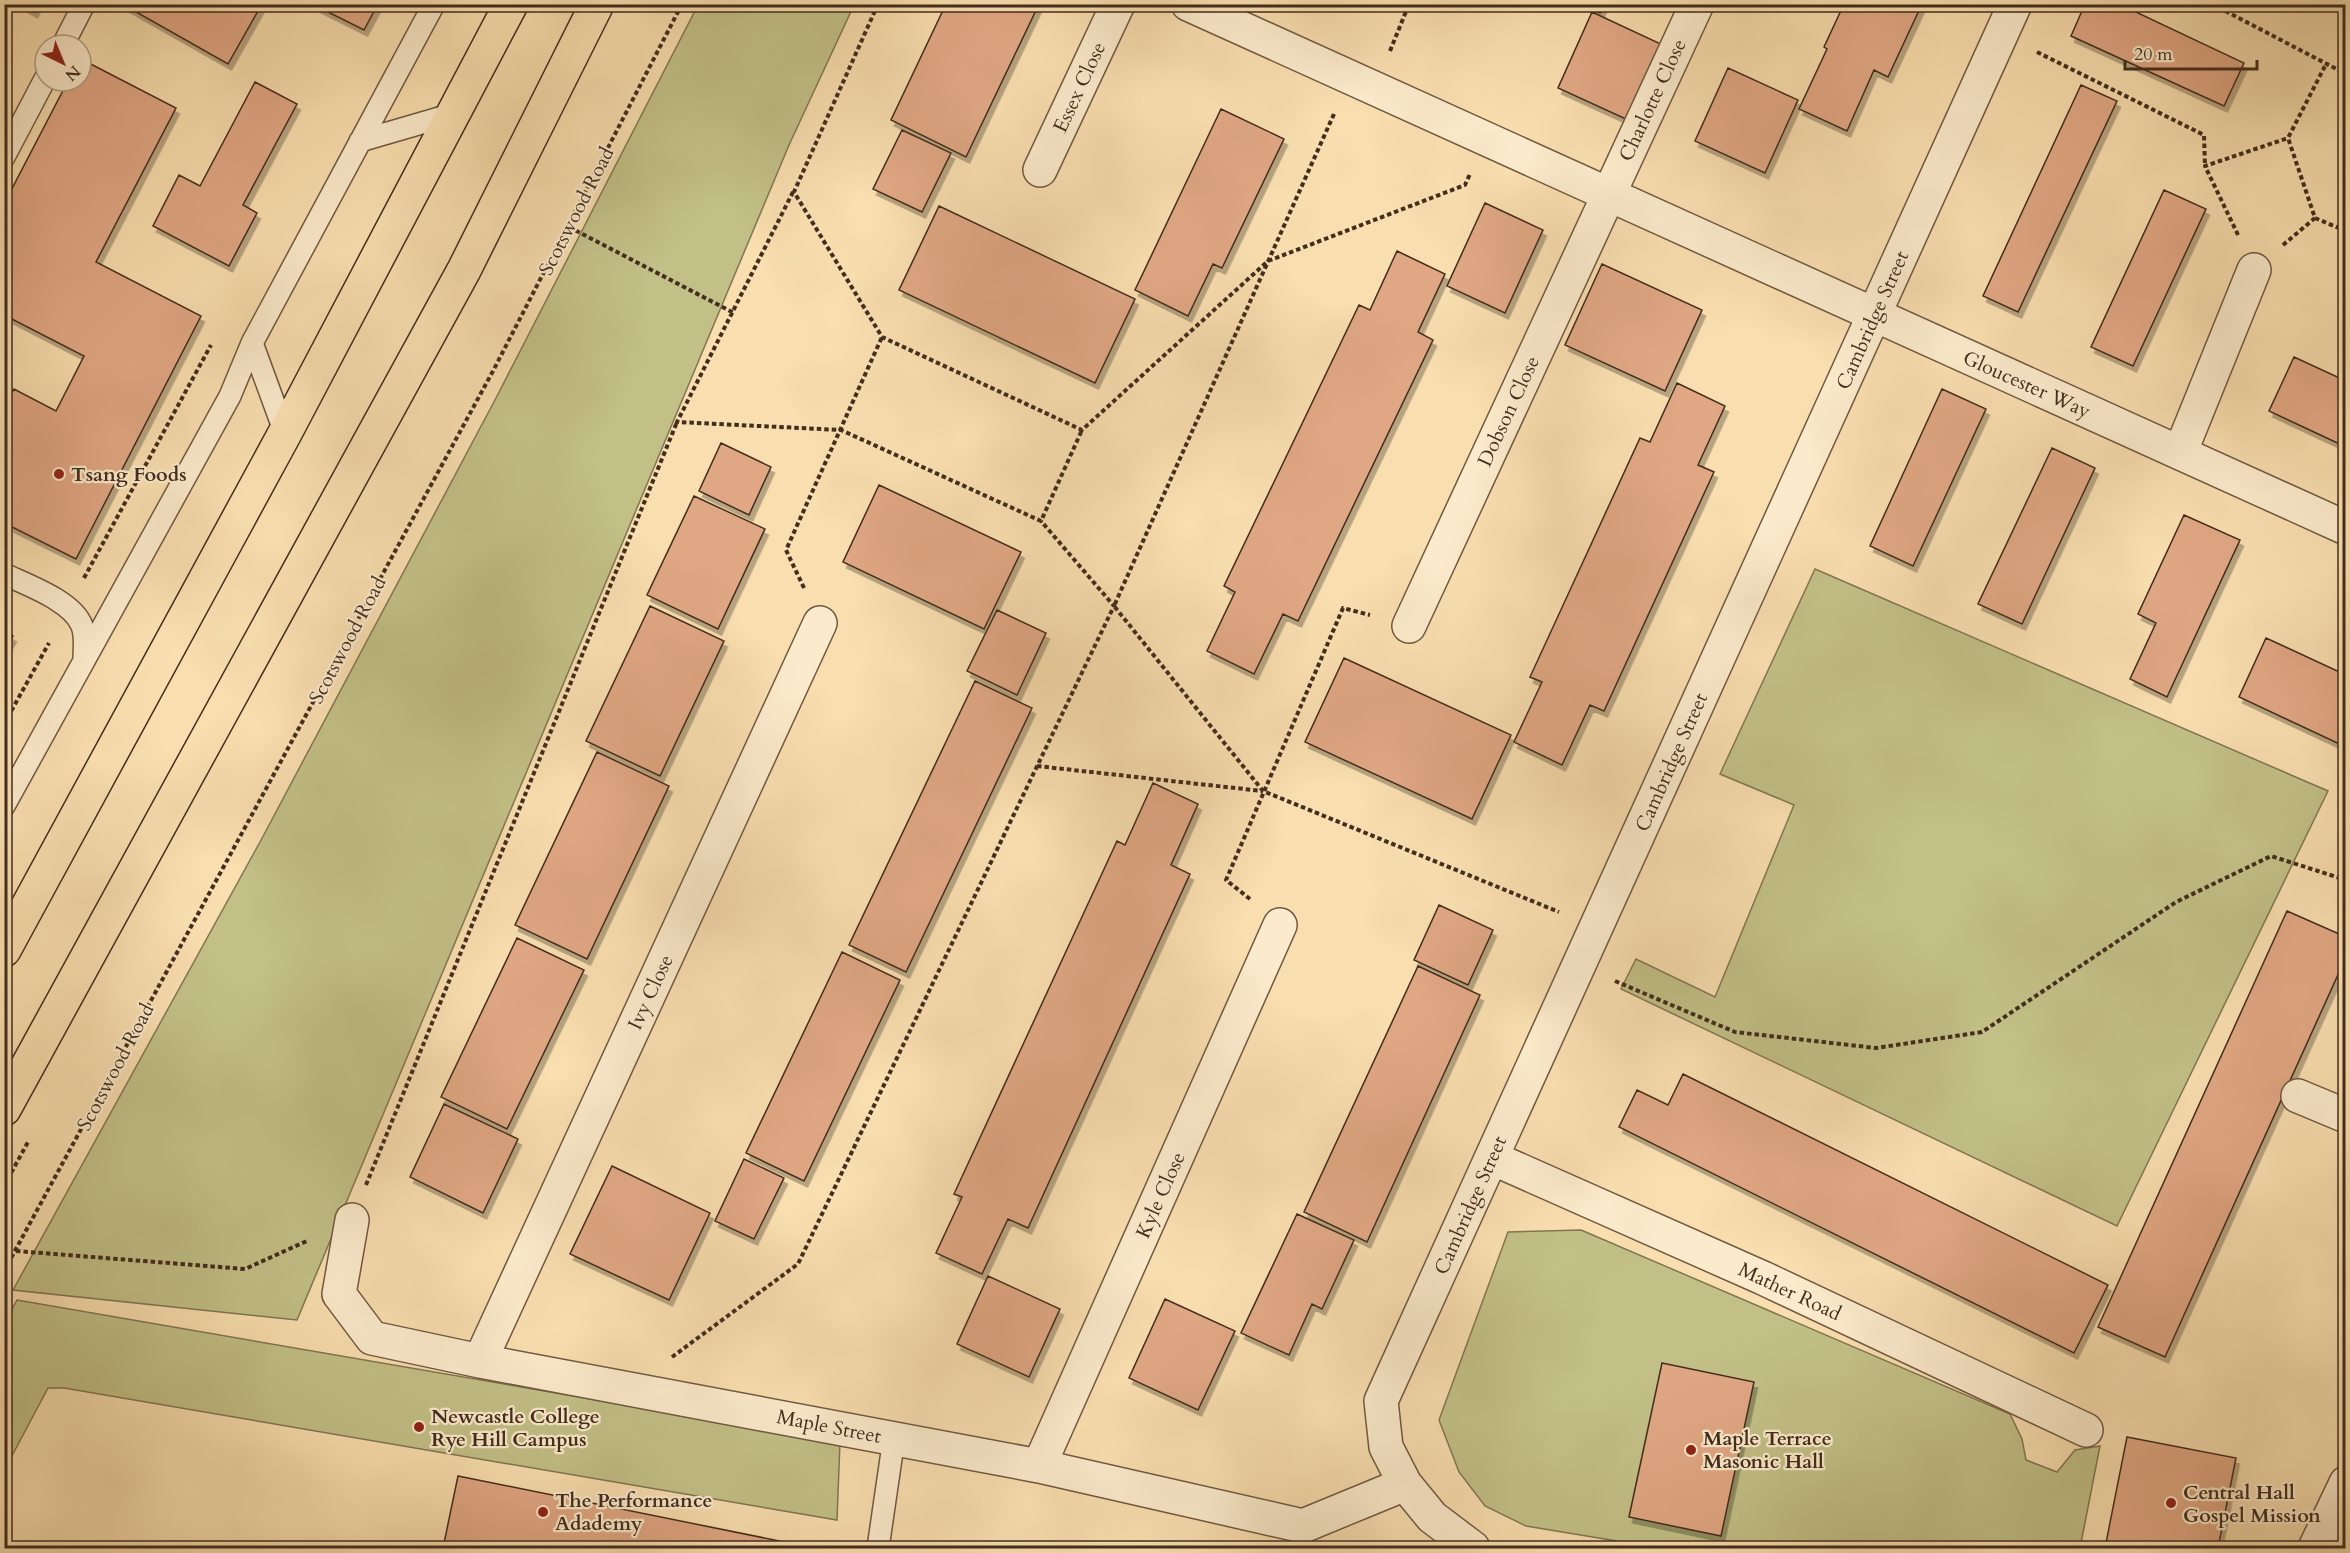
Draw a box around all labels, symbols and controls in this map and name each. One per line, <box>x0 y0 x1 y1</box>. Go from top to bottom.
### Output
north arrow <box>33 33 93 93</box>
scale bar <box>2125 33 2257 71</box>
street label: Charlotte Close <box>1612 35 1693 166</box>
street label: Essex Close <box>1047 38 1112 137</box>
text: 20 m <box>2134 42 2173 67</box>
text: N <box>60 60 85 86</box>
street label: Scotswood Road <box>533 142 621 280</box>
street label: Cambridge Street <box>1830 246 1915 394</box>
street label: Gloucester Way <box>1959 344 2095 425</box>
street label: Dobson Close <box>1471 352 1546 471</box>
place label: Tsang Foods <box>71 461 187 488</box>
marker: Tsang Foods <box>52 467 66 481</box>
street label: Scotswood Road <box>303 572 393 709</box>
street label: Cambridge Street <box>1629 688 1714 836</box>
street label: Ivy Close <box>621 950 680 1034</box>
street label: Scotswood Road <box>71 999 161 1136</box>
street label: Cambridge Street <box>1428 1131 1513 1279</box>
street label: Kyle Close <box>1129 1148 1191 1243</box>
street label: Mather Road <box>1734 1256 1846 1327</box>
place label: Newcastle College Rye Hill Campus <box>431 1403 600 1453</box>
street label: Maple Street <box>774 1403 884 1450</box>
marker: Newcastle College Rye Hill Campus <box>412 1420 426 1434</box>
place label: Maple Terrace Masonic Hall <box>1703 1425 1832 1475</box>
marker: Maple Terrace Masonic Hall <box>1684 1443 1698 1457</box>
place label: Central Hall Gospel Mission <box>2183 1479 2321 1529</box>
place label: The Performance Adademy <box>555 1487 712 1537</box>
marker: Central Hall Gospel Mission <box>2164 1496 2178 1510</box>
marker: The Performance Adademy <box>536 1505 550 1519</box>

